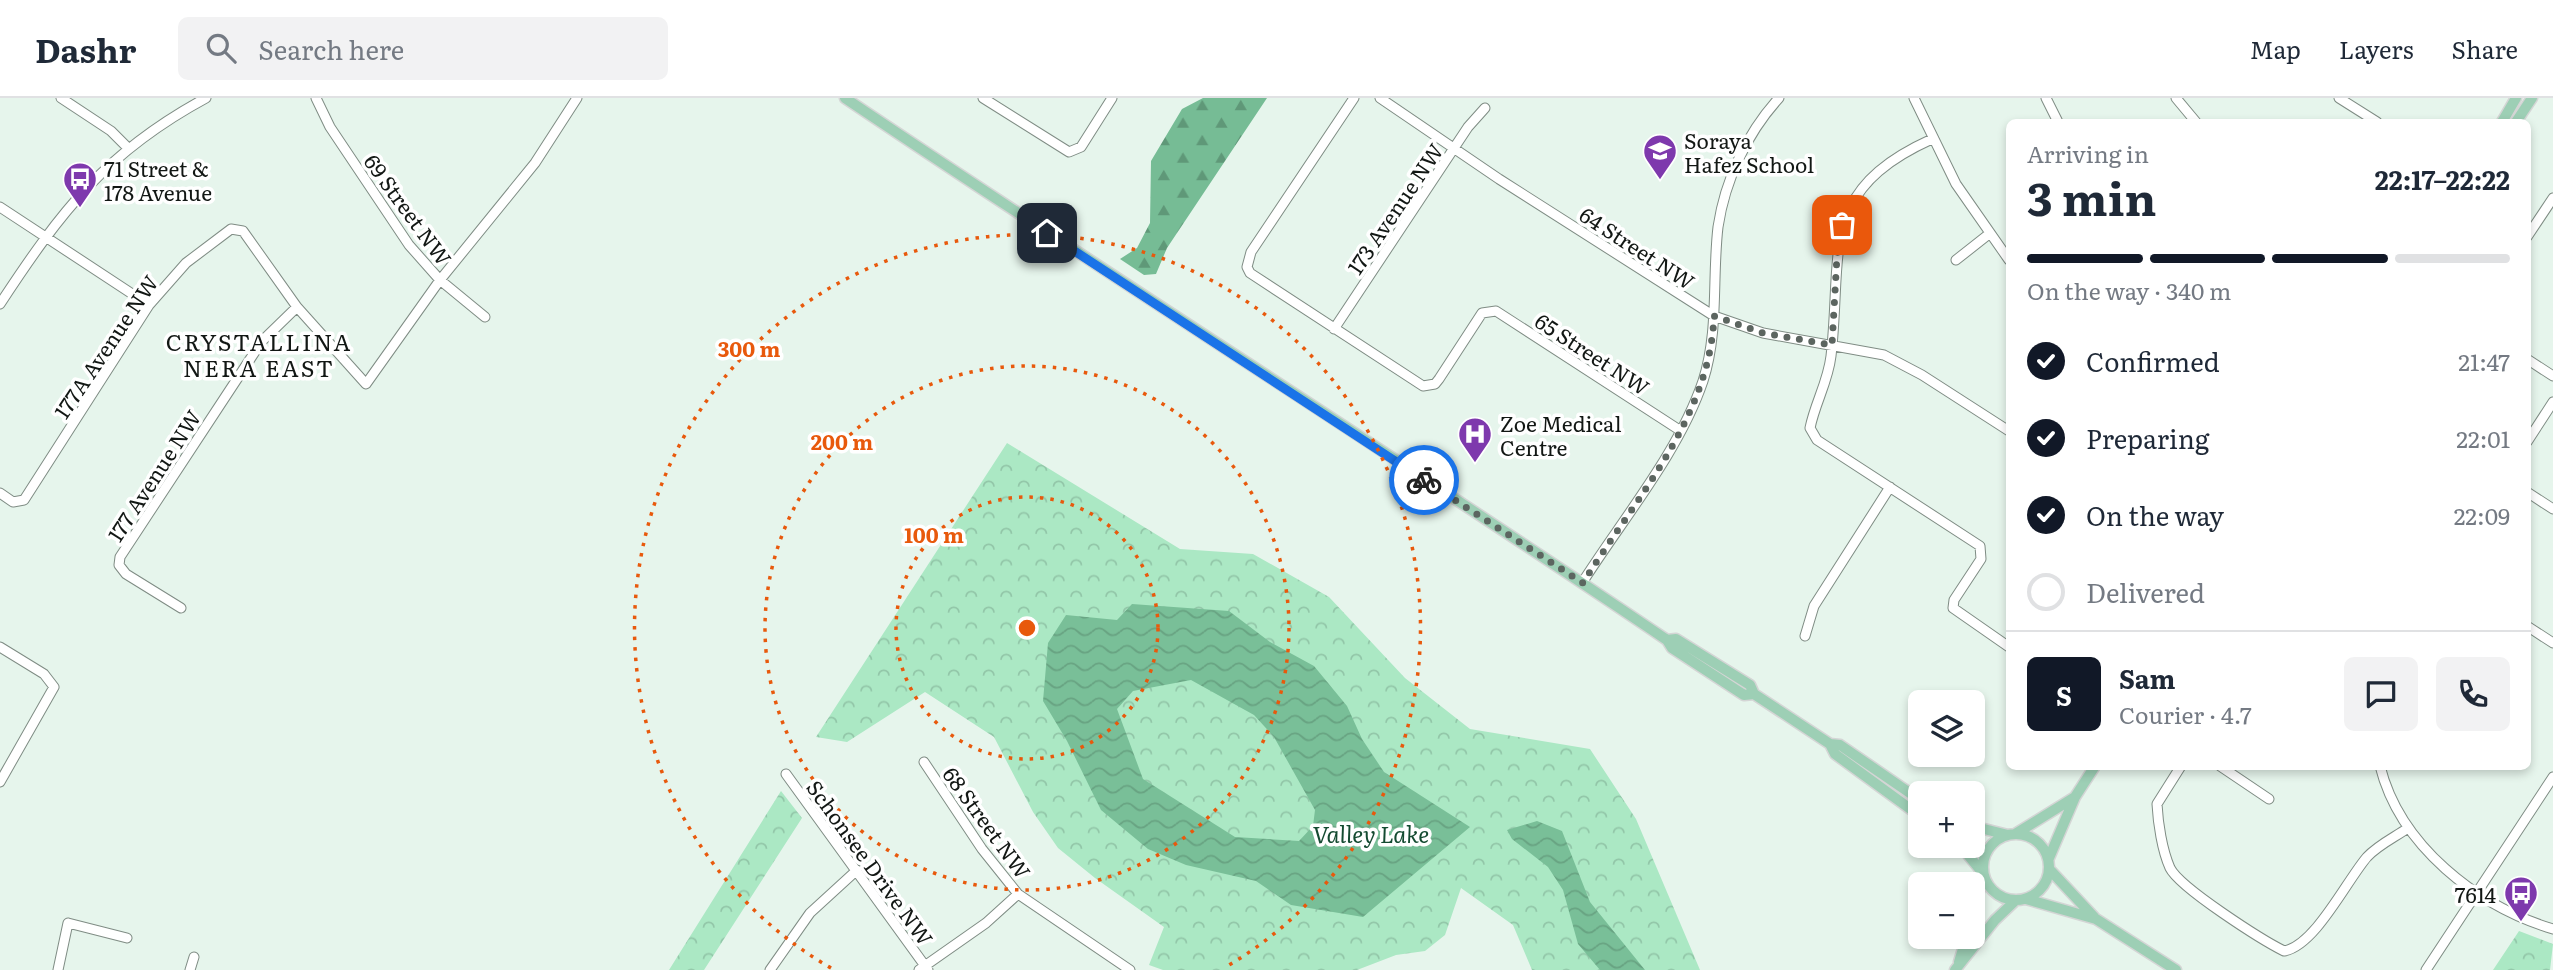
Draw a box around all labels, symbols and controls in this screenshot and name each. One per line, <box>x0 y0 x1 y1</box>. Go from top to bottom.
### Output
search box <box>178 17 668 80</box>
text: Dashr <box>35 24 136 73</box>
icon: search <box>202 29 240 67</box>
text: Search here <box>258 29 404 68</box>
text: Map <box>2250 31 2301 66</box>
text: Layers <box>2339 31 2413 66</box>
text: Share <box>2451 31 2518 66</box>
place label: Soraya Hafez School <box>1684 124 1814 179</box>
school or university icon: Soraya Hafez School <box>1641 132 1679 181</box>
street label: 173 Avenue NW <box>1339 136 1449 280</box>
text: Arriving in <box>2027 136 2149 170</box>
street label: 69 Street NW <box>358 147 460 271</box>
place label: 71 Street & 178 Avenue <box>104 152 212 207</box>
text: 22:17–22:22 <box>2375 159 2510 198</box>
bus stop icon: 71 Street & 178 Avenue <box>61 160 99 209</box>
text: 3 min <box>2027 162 2157 230</box>
pin <box>1812 195 1872 255</box>
street label: 64 Street NW <box>1574 198 1702 296</box>
pin <box>1017 203 1077 263</box>
icon: bag <box>1823 206 1861 244</box>
icon: home <box>1028 214 1066 252</box>
street label: 177A Avenue NW <box>45 268 165 424</box>
text: On the way · 340 m <box>2027 273 2231 307</box>
street label: 65 Street NW <box>1530 304 1656 402</box>
district label: CRYSTALLINA NERA EAST <box>166 324 352 384</box>
text: 300 m <box>718 332 780 363</box>
text: Confirmed <box>2086 341 2220 380</box>
icon: check <box>2027 342 2065 380</box>
text: 21:47 <box>2458 344 2510 378</box>
street label: 177 Avenue NW <box>99 403 207 547</box>
place label: Zoe Medical Centre <box>1500 407 1621 462</box>
hospital icon: Zoe Medical Centre <box>1456 415 1494 464</box>
text: Preparing <box>2086 418 2209 457</box>
icon: check <box>2027 419 2065 457</box>
text: 22:01 <box>2456 421 2510 455</box>
text: 200 m <box>811 425 873 456</box>
courier <box>1389 445 1459 515</box>
icon: bike <box>1405 461 1443 499</box>
text: On the way <box>2086 495 2224 534</box>
icon: check <box>2027 496 2065 534</box>
text: 22:09 <box>2454 498 2510 532</box>
text: 100 m <box>904 518 964 549</box>
text: Delivered <box>2086 572 2205 611</box>
centre of rings <box>1015 616 1039 640</box>
button: chat <box>2344 657 2418 731</box>
button: phone <box>2436 657 2510 731</box>
text: Sam <box>2119 658 2175 697</box>
text: S <box>2056 675 2072 714</box>
map controls <box>1908 690 1985 949</box>
button: layers <box>1908 690 1985 767</box>
text: Courier · 4.7 <box>2119 697 2252 731</box>
street label: 68 Street NW <box>937 760 1039 884</box>
street label: Schonsee Drive NW <box>800 773 942 951</box>
button: + <box>1908 781 1985 858</box>
water label: Valley Lake <box>1313 816 1429 850</box>
button: − <box>1908 872 1985 949</box>
bus stop icon: 7614 <box>2502 874 2540 923</box>
place label: 7614 <box>2455 878 2496 909</box>

